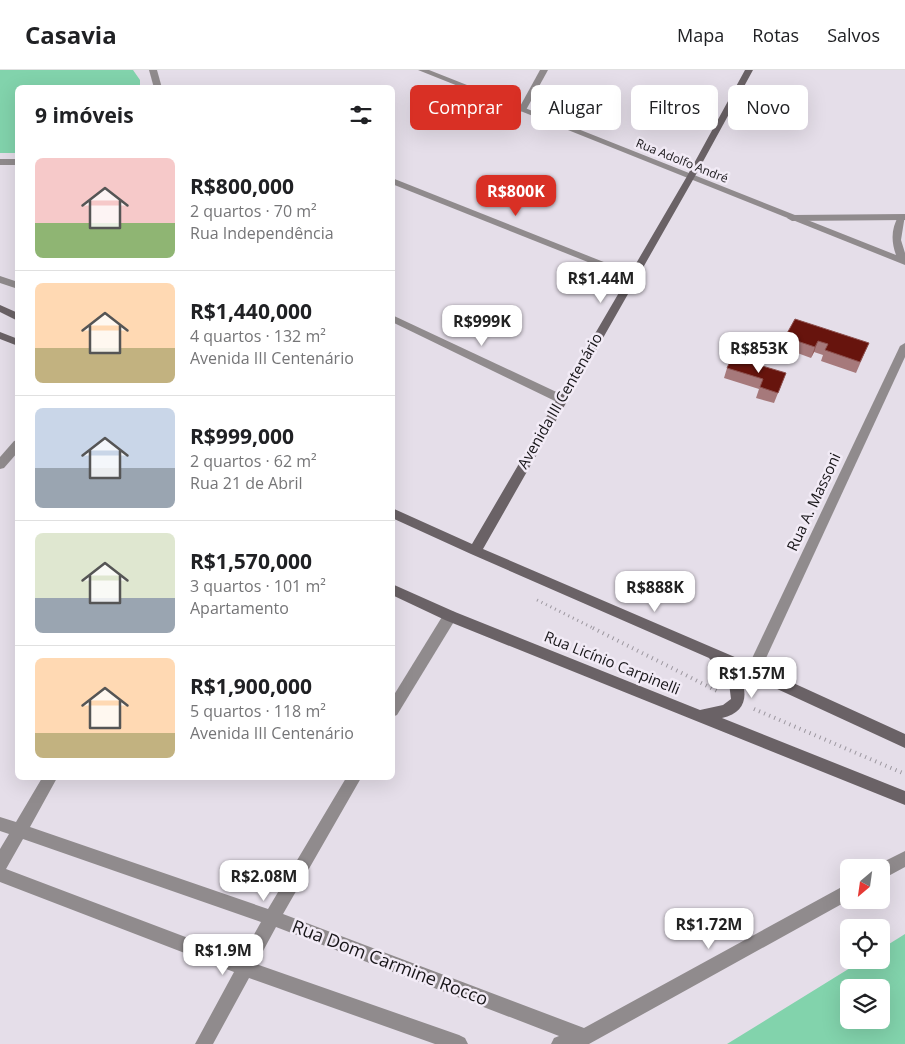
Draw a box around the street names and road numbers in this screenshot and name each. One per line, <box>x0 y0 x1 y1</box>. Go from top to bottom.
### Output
street label: Rua Adolfo André <box>634 134 731 187</box>
street label: Avenida III Centenário <box>512 329 606 472</box>
street label: Rua A. Massoni <box>782 449 845 554</box>
street label: Rua Licínio Carpinelli <box>541 626 683 699</box>
street label: Rua Dom Carmine Rocco <box>289 914 492 1011</box>

